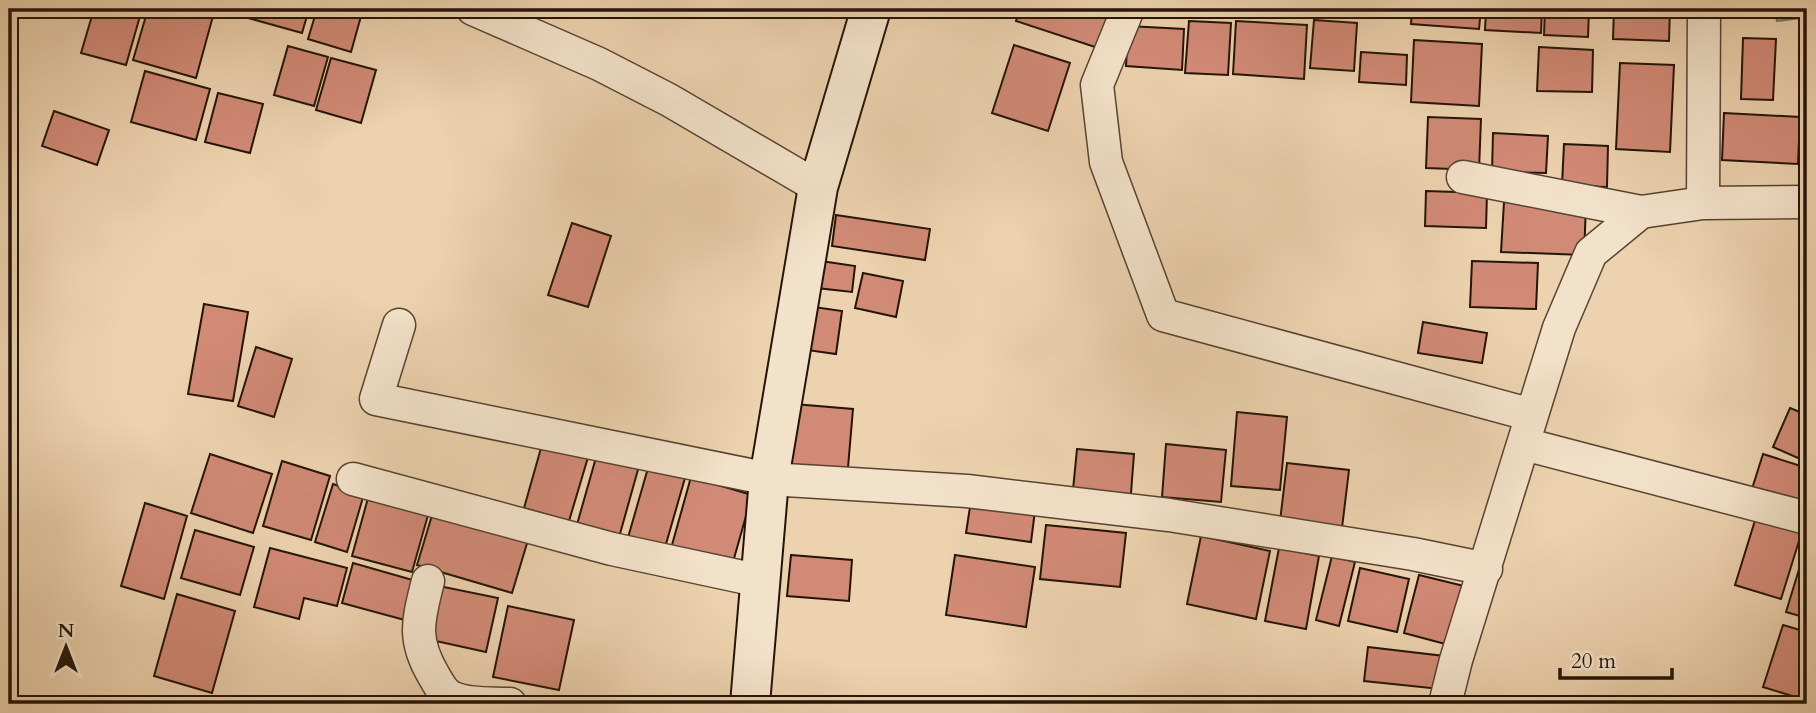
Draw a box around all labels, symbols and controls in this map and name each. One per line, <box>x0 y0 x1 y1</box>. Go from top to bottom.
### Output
north arrow <box>32 612 102 682</box>
text: N <box>58 618 75 644</box>
scale bar <box>1560 636 1672 680</box>
text: 20 m <box>1571 647 1616 676</box>

